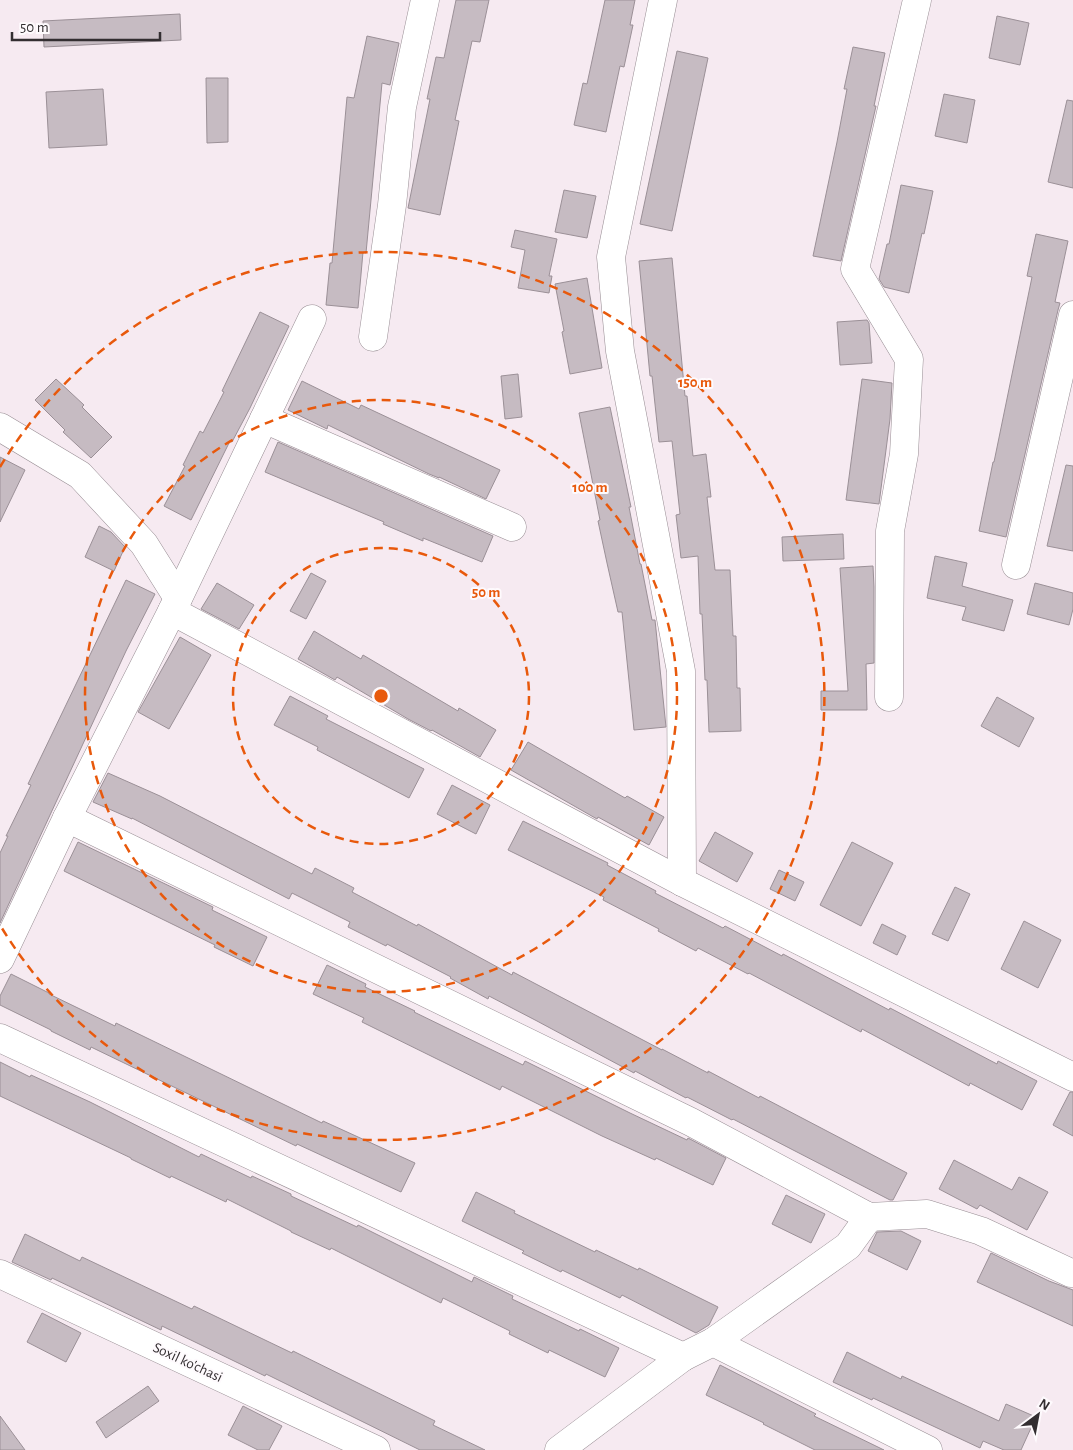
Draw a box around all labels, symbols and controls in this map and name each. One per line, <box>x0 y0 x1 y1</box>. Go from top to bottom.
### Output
scale bar <box>12 10 160 42</box>
text: 50 m <box>20 20 49 35</box>
text: 150 m <box>678 375 712 390</box>
text: 100 m <box>572 480 608 495</box>
text: 50 m <box>472 585 500 600</box>
centre of rings <box>372 687 390 705</box>
street label: Soxil ko'chasi <box>151 1340 225 1385</box>
north arrow <box>1013 1390 1063 1440</box>
text: N <box>1037 1396 1052 1413</box>

